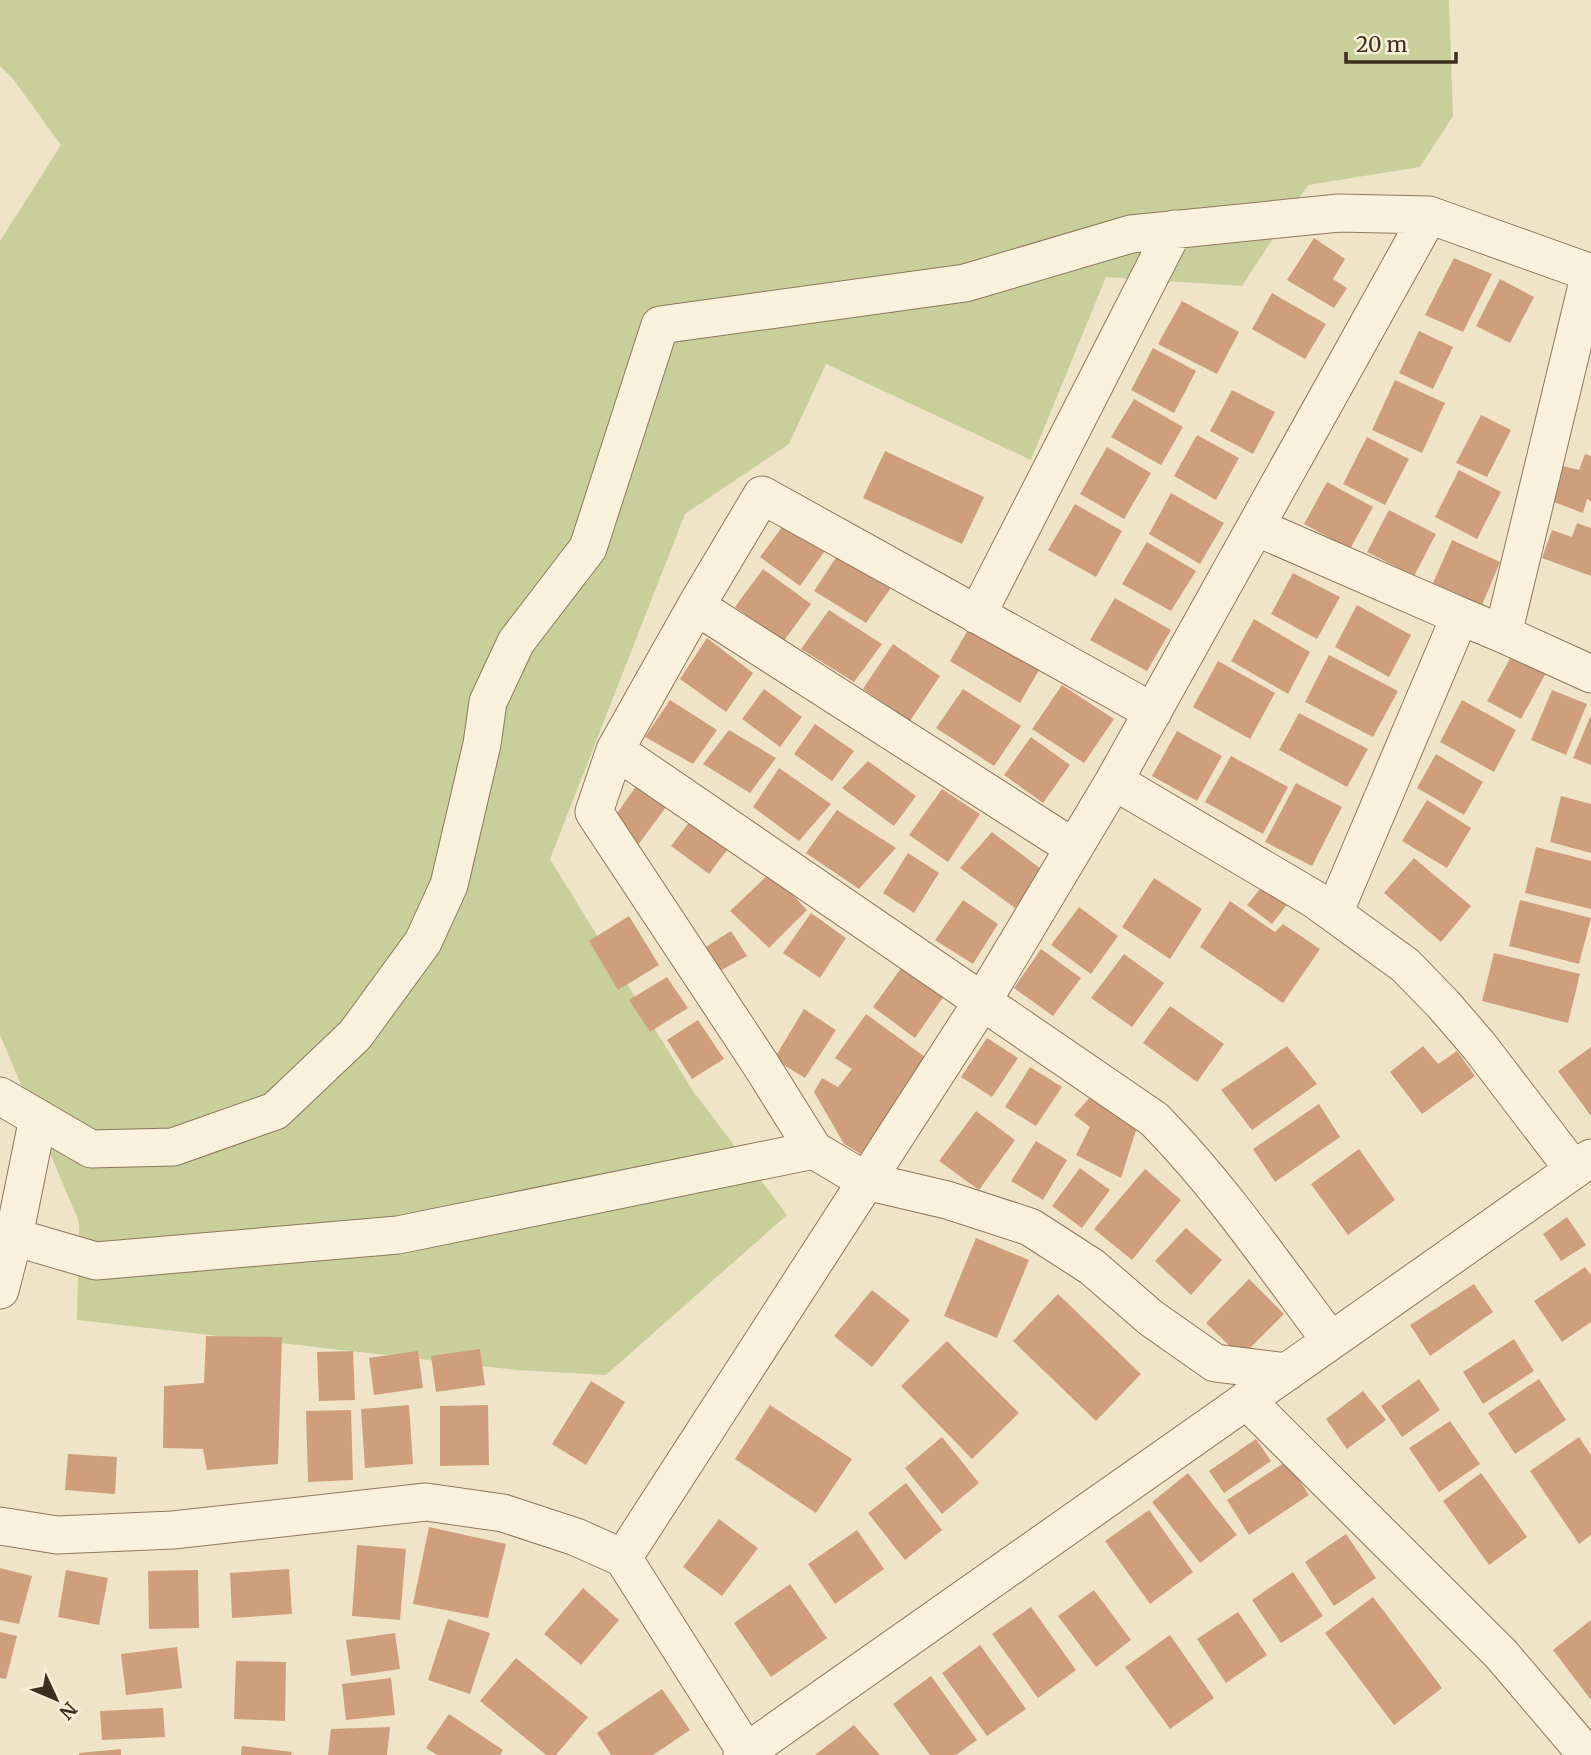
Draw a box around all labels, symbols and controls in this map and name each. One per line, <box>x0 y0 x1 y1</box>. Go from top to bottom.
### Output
scale bar <box>1346 21 1456 65</box>
text: 20 m <box>1356 31 1408 58</box>
north arrow <box>21 1664 91 1734</box>
text: N <box>54 1697 82 1725</box>

